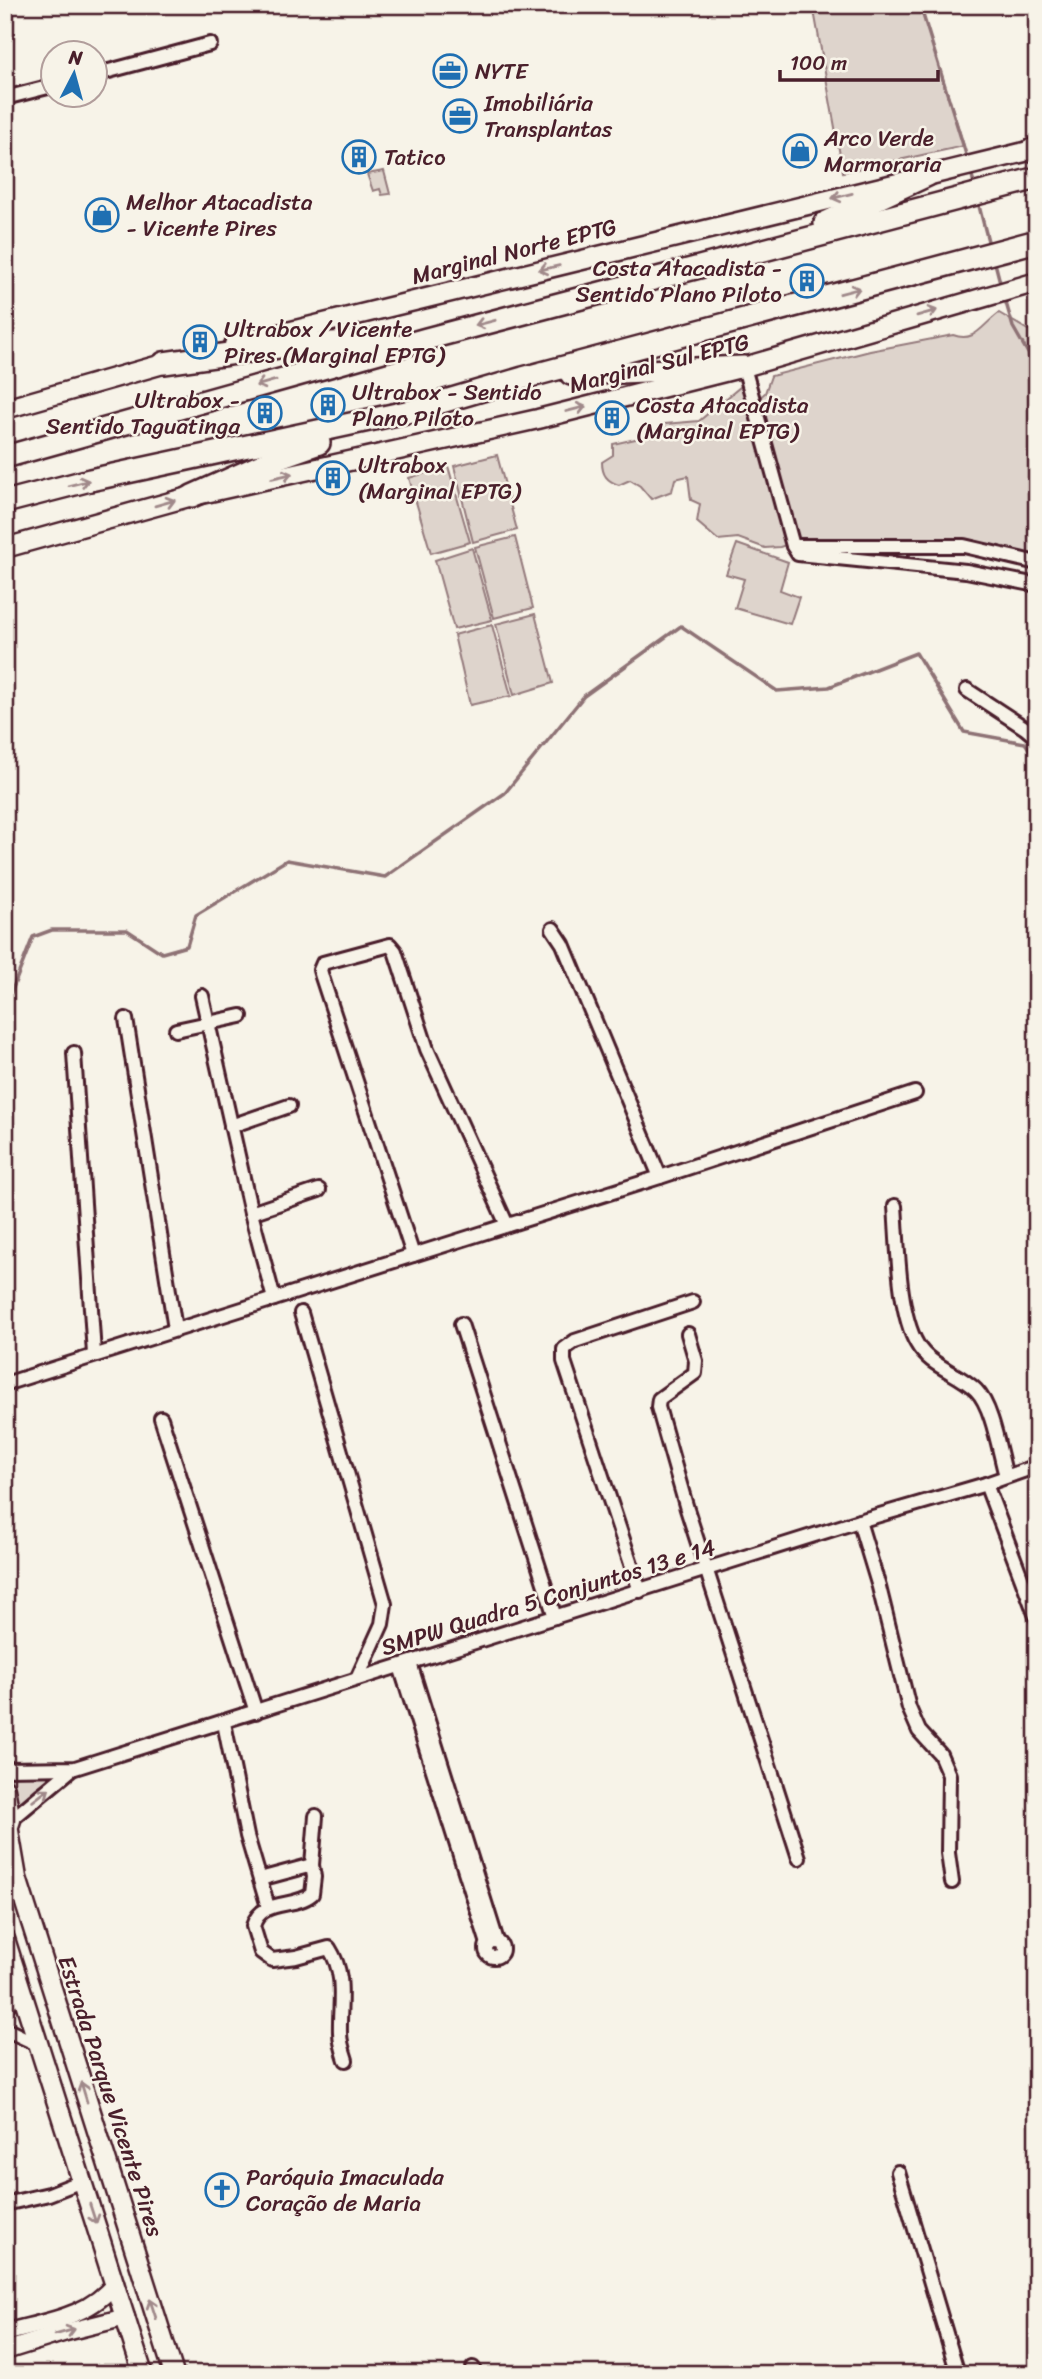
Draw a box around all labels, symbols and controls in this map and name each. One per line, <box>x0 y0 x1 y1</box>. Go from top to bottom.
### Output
north arrow <box>38 38 108 108</box>
scale bar <box>780 38 937 82</box>
text: N <box>66 40 85 75</box>
text: 100 m <box>790 44 847 82</box>
place label: NYTE <box>475 51 529 92</box>
office icon: NYTE <box>431 52 469 90</box>
place label: Imobiliária Transplantas <box>483 83 613 150</box>
office icon: Imobiliária Transplantas <box>441 97 479 135</box>
place label: Arco Verde Marmoraria <box>823 118 942 185</box>
shop icon: Arco Verde Marmoraria <box>781 132 819 170</box>
place label: Tatico <box>384 137 446 178</box>
building icon: Tatico <box>340 138 378 176</box>
place label: Melhor Atacadista - Vicente Pires <box>126 182 313 249</box>
one-way arrow <box>831 190 854 203</box>
shop icon: Melhor Atacadista - Vicente Pires <box>83 196 121 234</box>
street label: Marginal Norte EPTG <box>407 206 621 297</box>
place label: Costa Atacadista - Sentido Plano Piloto <box>576 248 782 315</box>
one-way arrow <box>539 262 561 275</box>
building icon: Costa Atacadista - Sentido Plano Piloto <box>788 262 826 300</box>
one-way arrow <box>838 283 860 296</box>
one-way arrow <box>916 305 938 318</box>
place label: Ultrabox / Vicente Pires (Marginal EPTG) <box>224 309 446 376</box>
one-way arrow <box>475 317 497 330</box>
street label: Marginal Sul EPTG <box>565 321 754 406</box>
building icon: Ultrabox / Vicente Pires (Marginal EPTG) <box>181 323 219 361</box>
place label: Ultrabox - Sentido Plano Piloto <box>352 372 542 439</box>
one-way arrow <box>255 378 277 391</box>
place label: Ultrabox - Sentido Taguatinga <box>46 380 240 447</box>
place label: Costa Atacadista (Marginal EPTG) <box>636 385 809 452</box>
building icon: Ultrabox - Sentido Plano Piloto <box>309 386 347 424</box>
building icon: Ultrabox - Sentido Taguatinga <box>246 394 284 432</box>
building icon: Costa Atacadista (Marginal EPTG) <box>593 399 631 437</box>
one-way arrow <box>564 402 587 415</box>
place label: Ultrabox (Marginal EPTG) <box>358 445 522 512</box>
building icon: Ultrabox (Marginal EPTG) <box>314 459 352 497</box>
one-way arrow <box>270 468 293 482</box>
one-way arrow <box>67 476 90 489</box>
one-way arrow <box>154 496 176 509</box>
street label: SMPW Quadra 5 Conjuntos 13 e 14 <box>376 1527 721 1668</box>
one-way arrow <box>31 1787 50 1802</box>
street label: Estrada Parque Vicente Pires <box>46 1950 176 2243</box>
one-way arrow <box>76 2081 89 2103</box>
place label: Paróquia Imaculada Coração de Maria <box>246 2157 444 2224</box>
church icon: Paróquia Imaculada Coração de Maria <box>203 2171 241 2209</box>
one-way arrow <box>88 2203 100 2225</box>
one-way arrow <box>146 2298 159 2320</box>
one-way arrow <box>54 2325 76 2338</box>

